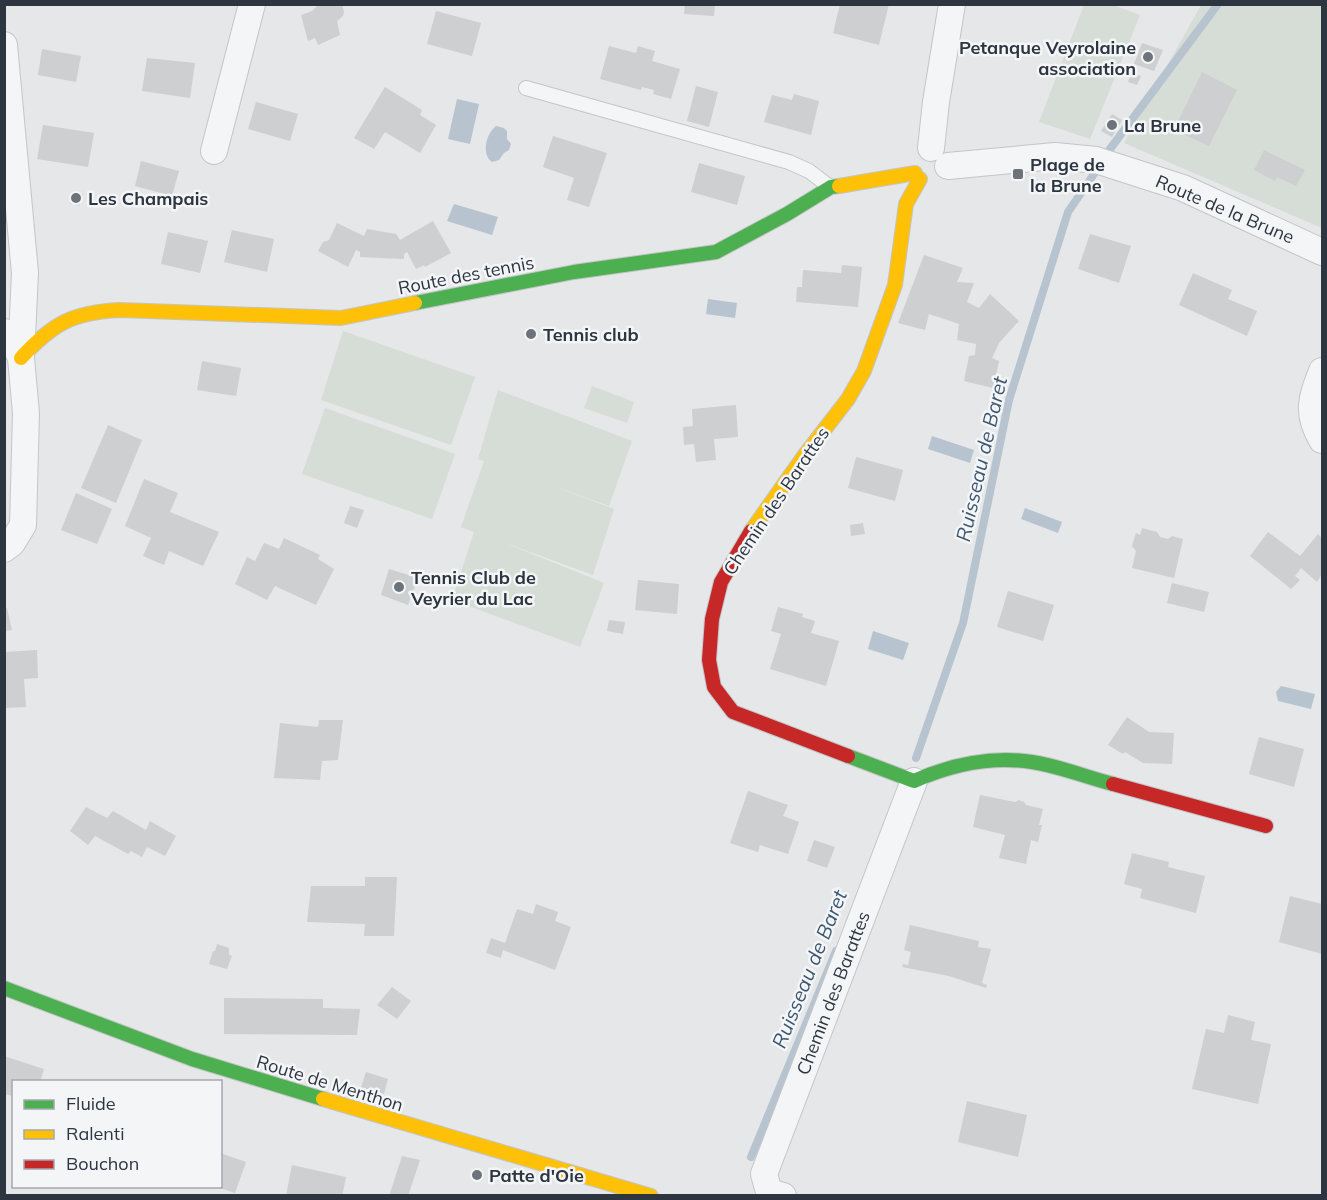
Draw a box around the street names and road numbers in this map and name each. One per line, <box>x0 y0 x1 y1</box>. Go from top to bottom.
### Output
street label: Route de la Brune <box>1152 169 1298 249</box>
street label: Route des tennis <box>396 251 536 299</box>
street label: Chemin des Barattes <box>718 423 834 579</box>
street label: Chemin des Barattes <box>791 908 875 1078</box>
street label: Route de Menthon <box>254 1050 406 1116</box>

